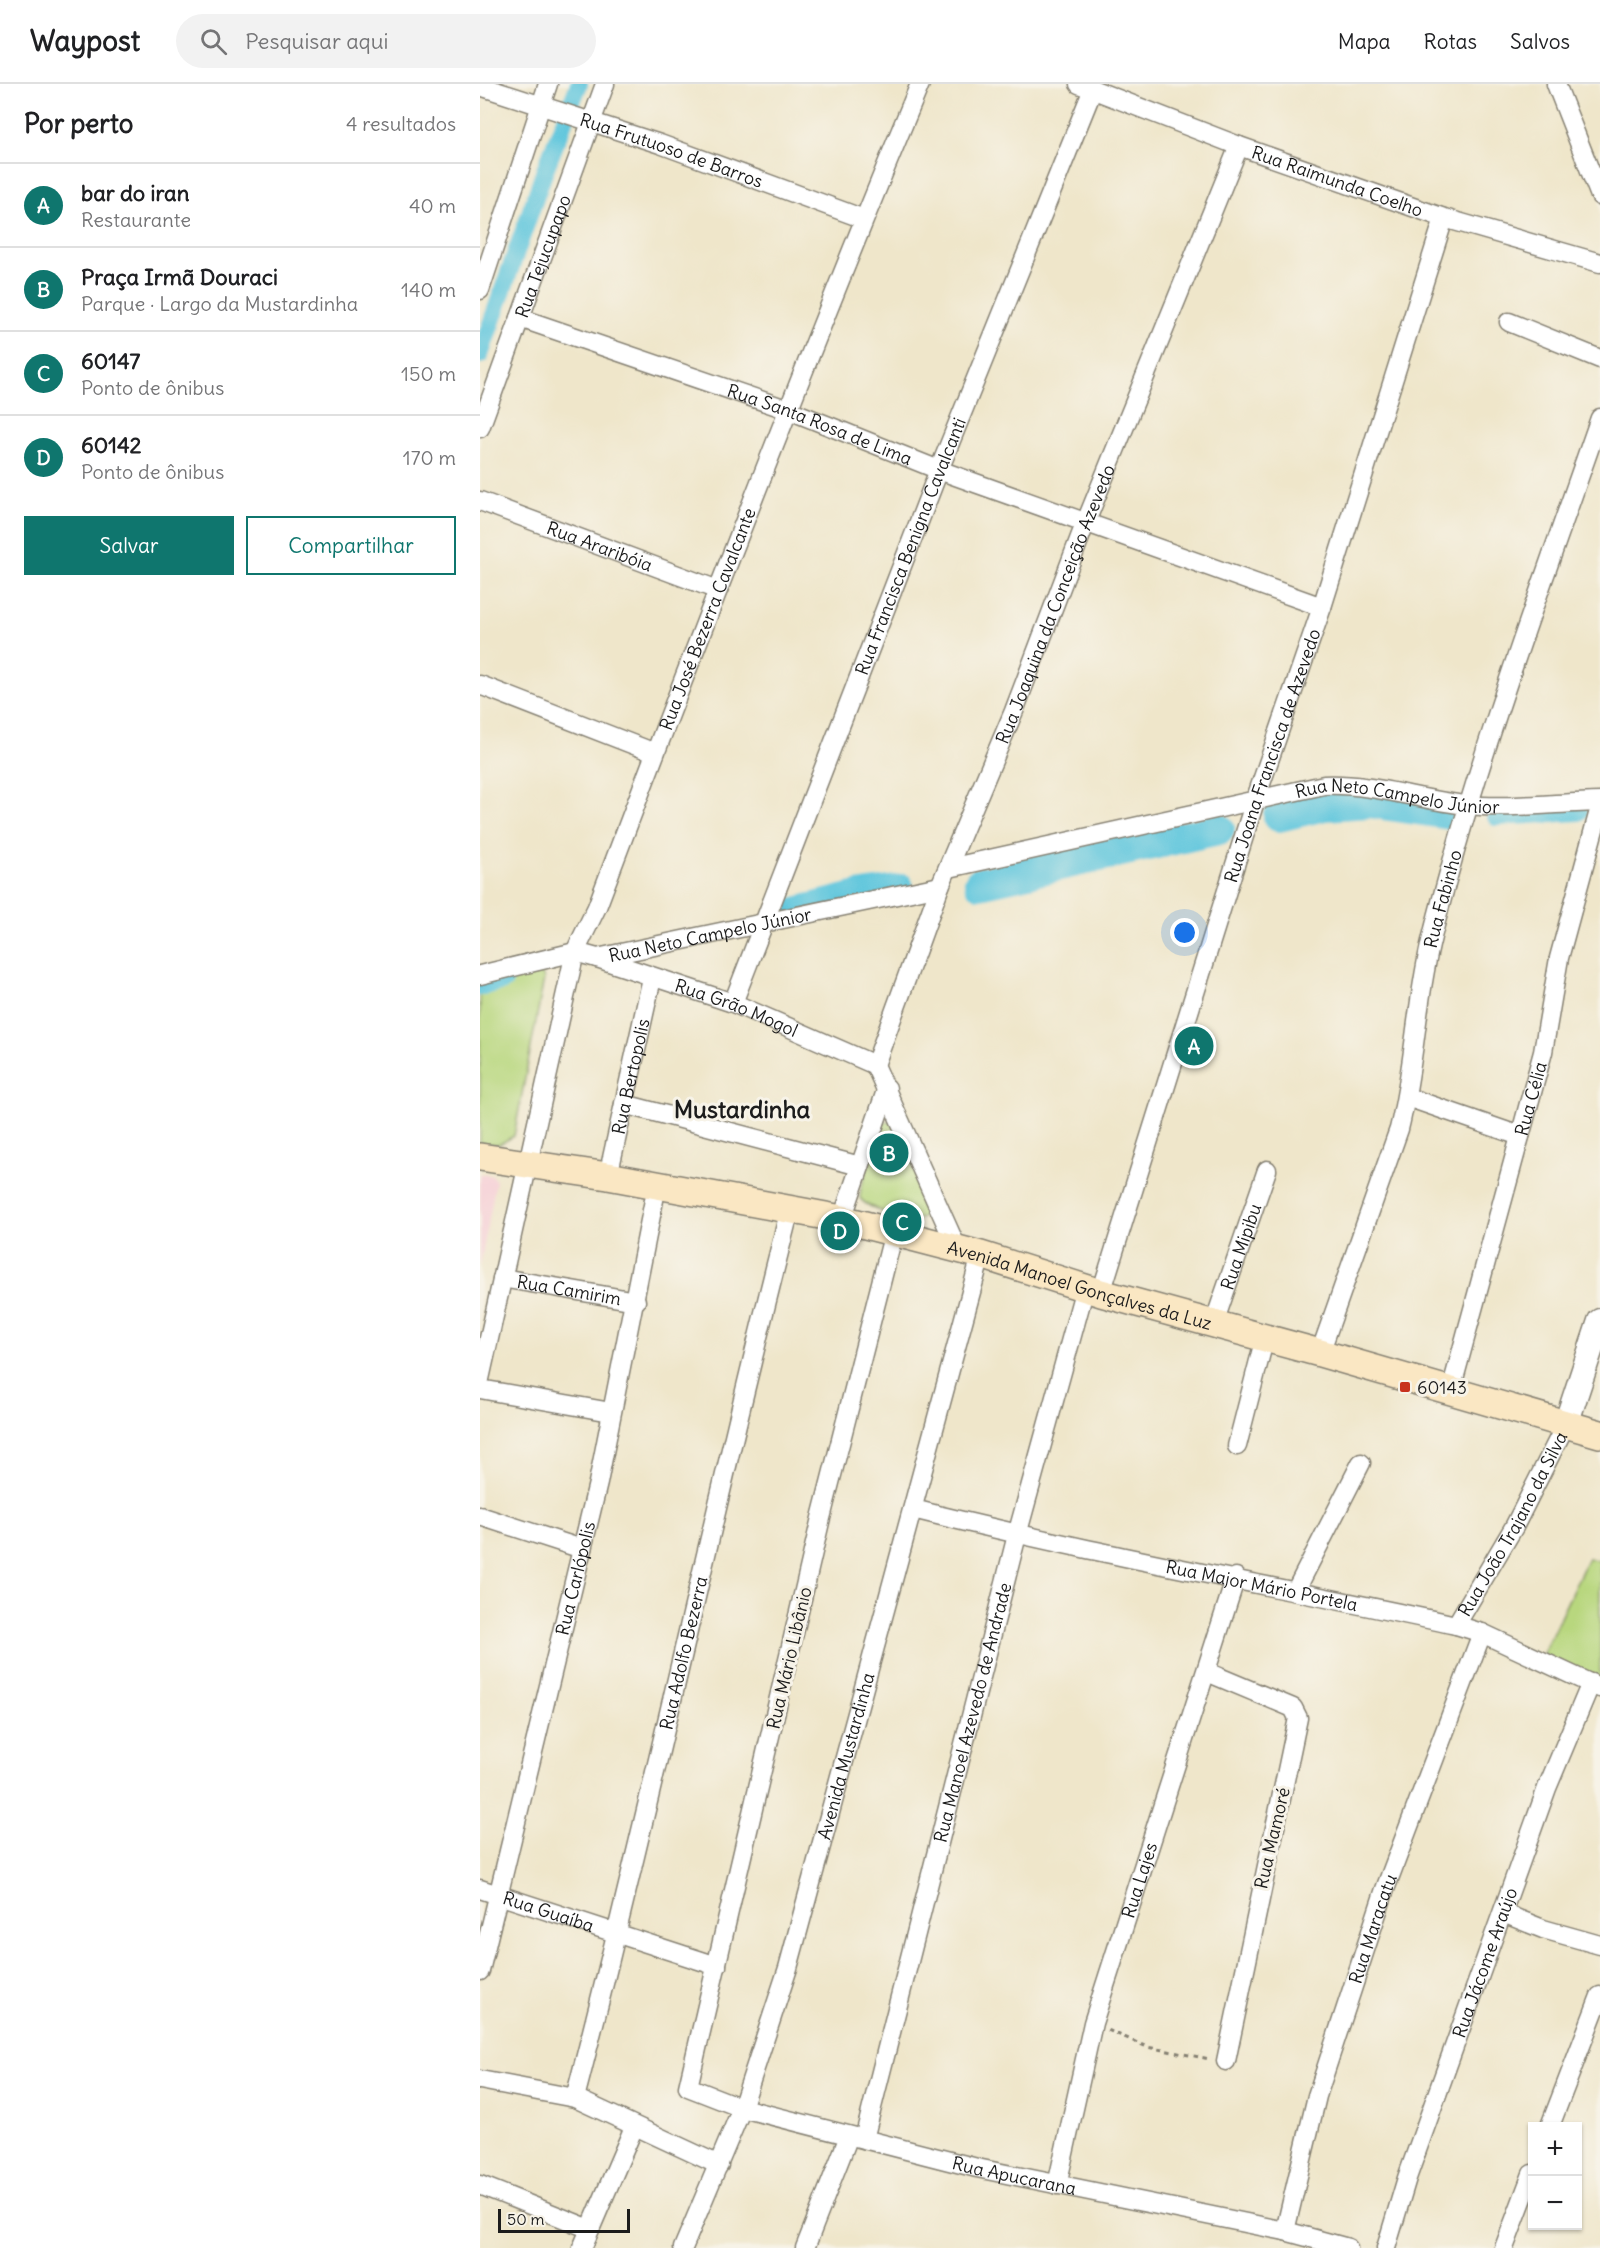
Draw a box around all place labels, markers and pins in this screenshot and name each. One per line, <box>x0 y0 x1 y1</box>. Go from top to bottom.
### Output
pin: A <box>1174 1024 1214 1068</box>
pin: B <box>870 1130 908 1176</box>
pin: C <box>882 1200 922 1244</box>
pin: D <box>820 1208 860 1254</box>
place label: 60143 <box>1417 1376 1467 1399</box>
marker: 60143 <box>1398 1380 1412 1394</box>

